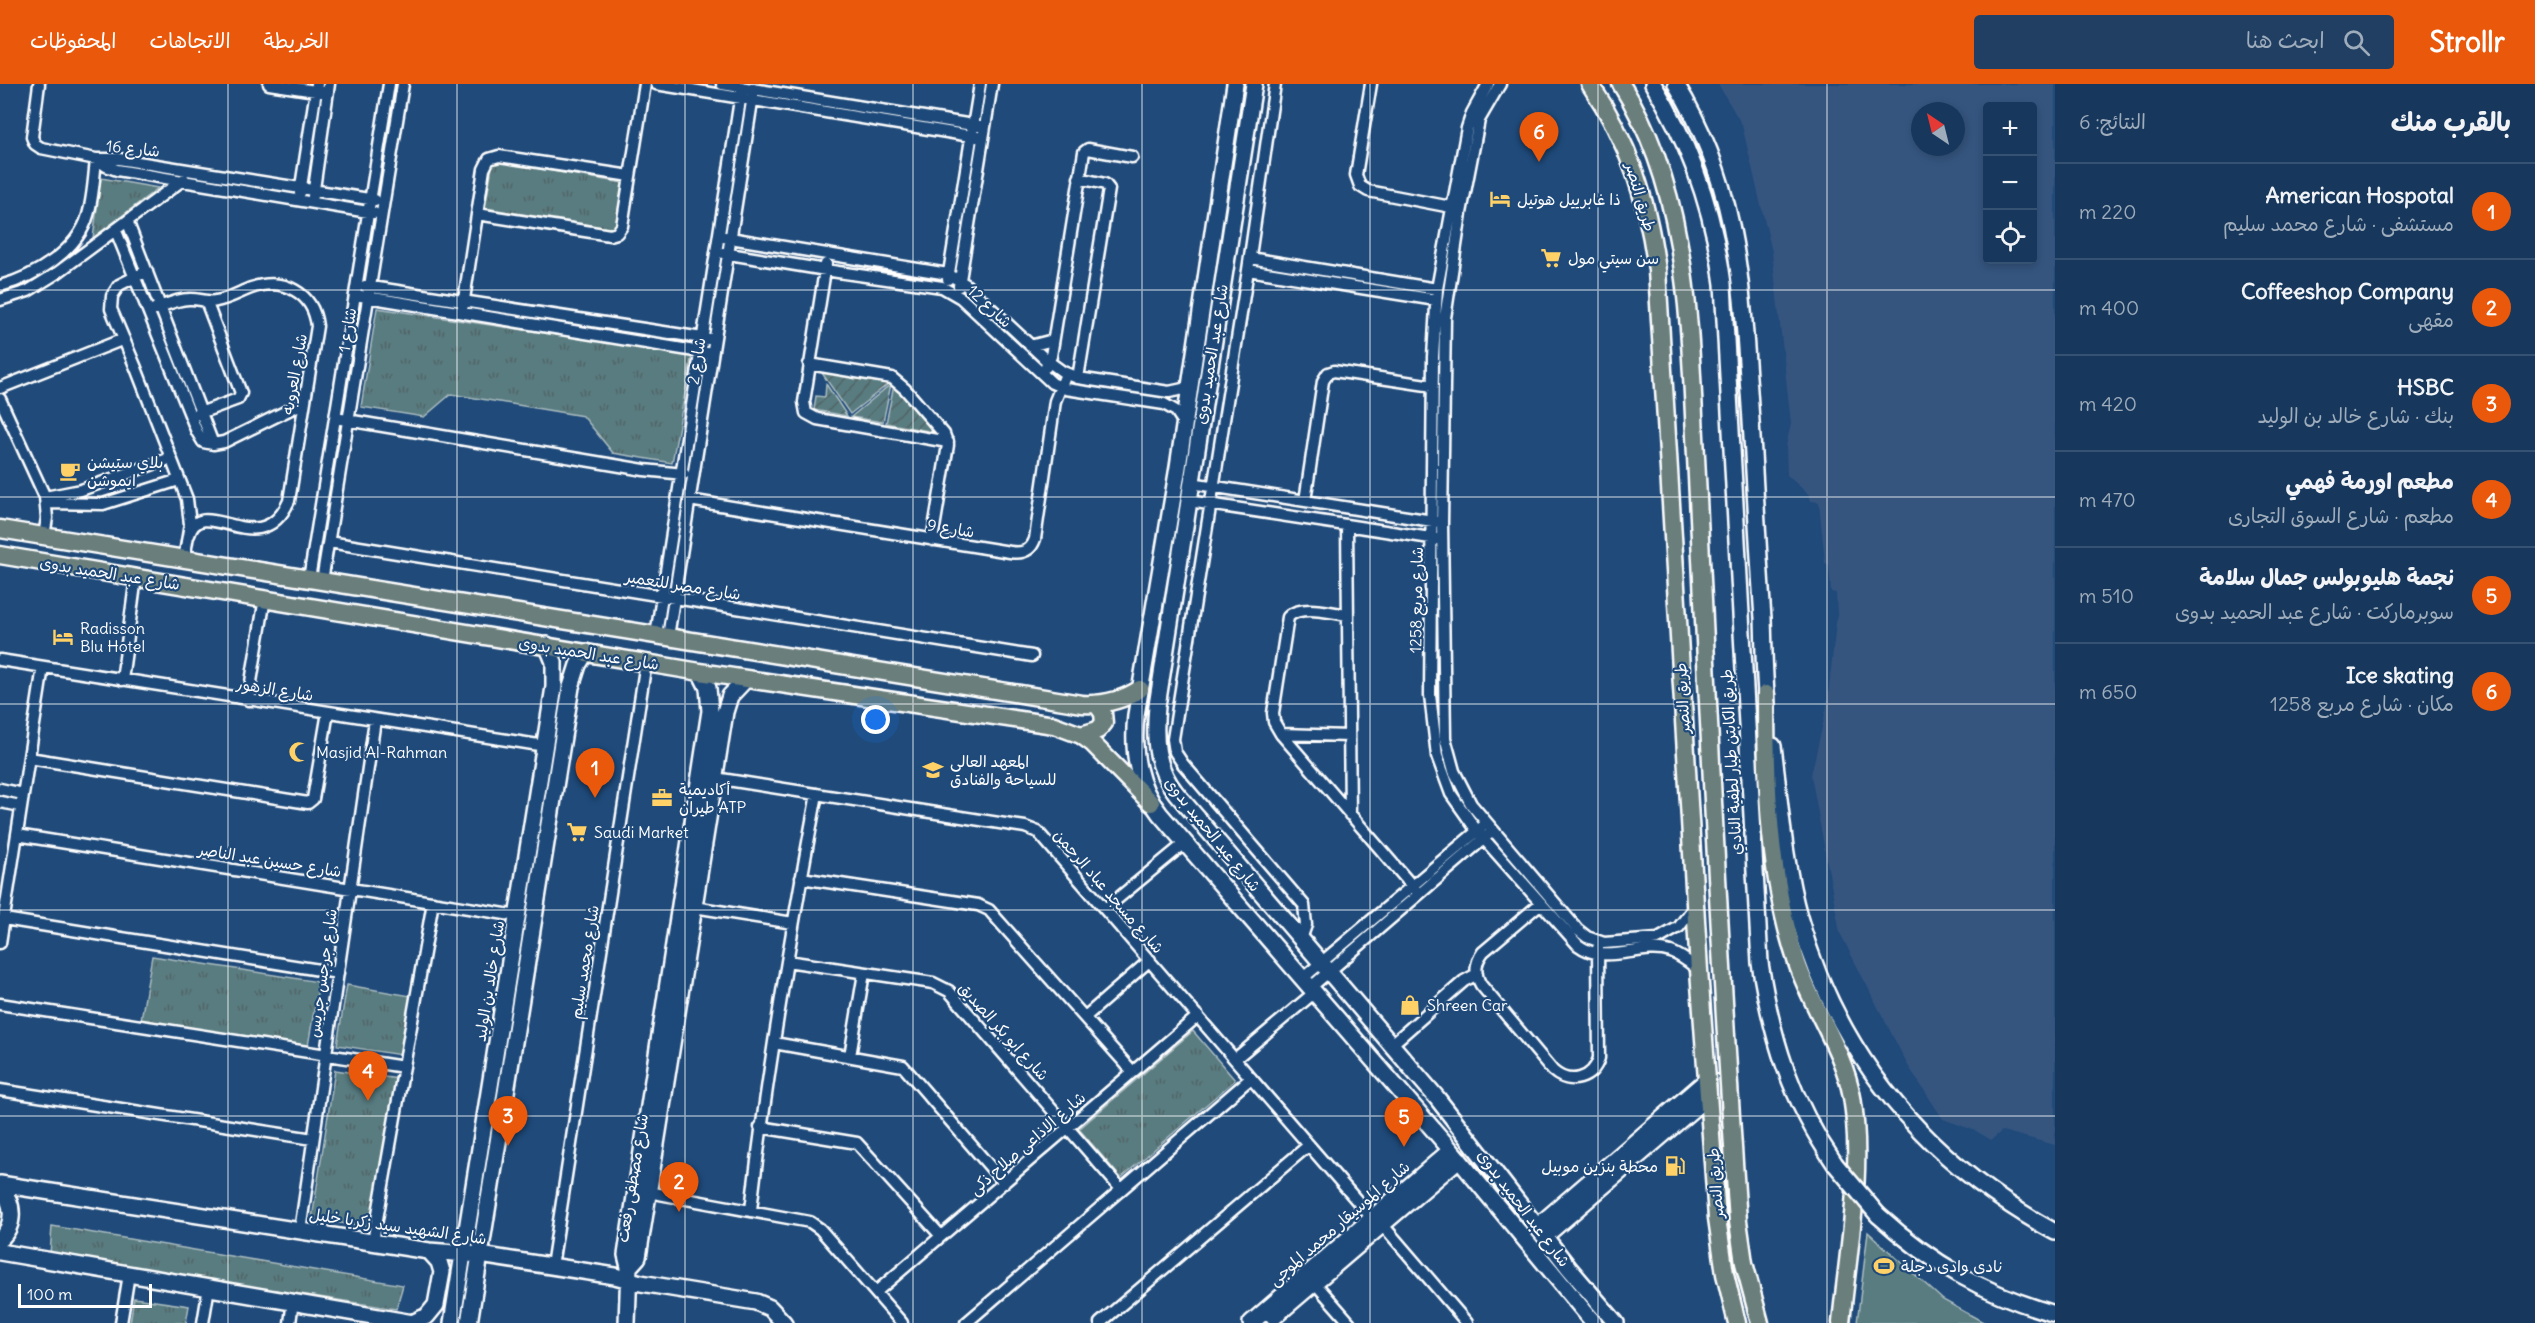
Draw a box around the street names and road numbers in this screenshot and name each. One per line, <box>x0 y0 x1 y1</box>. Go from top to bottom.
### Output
street label: شارع 16 <box>105 135 161 163</box>
street label: طريق النصر <box>1621 158 1660 234</box>
street label: شارع 12 <box>962 280 1016 333</box>
street label: شارع عبد الحميد بدوى <box>1190 282 1234 426</box>
street label: شارع 1 <box>334 306 362 354</box>
street label: شارع العروبه <box>277 332 313 416</box>
street label: شارع 2 <box>682 336 712 386</box>
street label: شارع 9 <box>926 514 976 544</box>
street label: شارع مربع 1258 <box>1405 547 1429 653</box>
street label: شارع عبد الحميد بدوى <box>38 552 182 596</box>
street label: شارع مصر للتعمير <box>622 566 742 606</box>
street label: شارع عبد الحميد بدوى <box>517 632 661 676</box>
street label: طريق النصر <box>1670 662 1694 736</box>
street label: طريق الكابتن طيار لطفية النادي <box>1716 668 1748 856</box>
street label: شارع الزهور <box>234 673 315 707</box>
street label: شارع عبد الحميد بدوى <box>1159 773 1265 897</box>
street label: شارع مسجد عباد الرحمن <box>1048 825 1168 959</box>
street label: شارع حسين عبد الناصر <box>195 838 343 883</box>
street label: شارع محمد سليم <box>565 904 606 1021</box>
street label: شارع جرجس جريس <box>303 907 343 1039</box>
street label: شارع خالد بن الوليد <box>470 919 510 1043</box>
street label: شارع ابو بكر الصديق <box>953 978 1053 1086</box>
street label: شارع الاذاعى صلاح ذكى <box>965 1087 1091 1201</box>
street label: شارع مصطفى رفعت <box>612 1112 654 1244</box>
street label: شارع عبد الحميد بدوى <box>1472 1145 1575 1272</box>
street label: طريق النصر <box>1703 1147 1728 1221</box>
street label: شارع الموسيقار محمد الموجى <box>1264 1156 1415 1291</box>
street label: شارع الشهيد سيد زكريا خليل <box>308 1204 488 1250</box>

